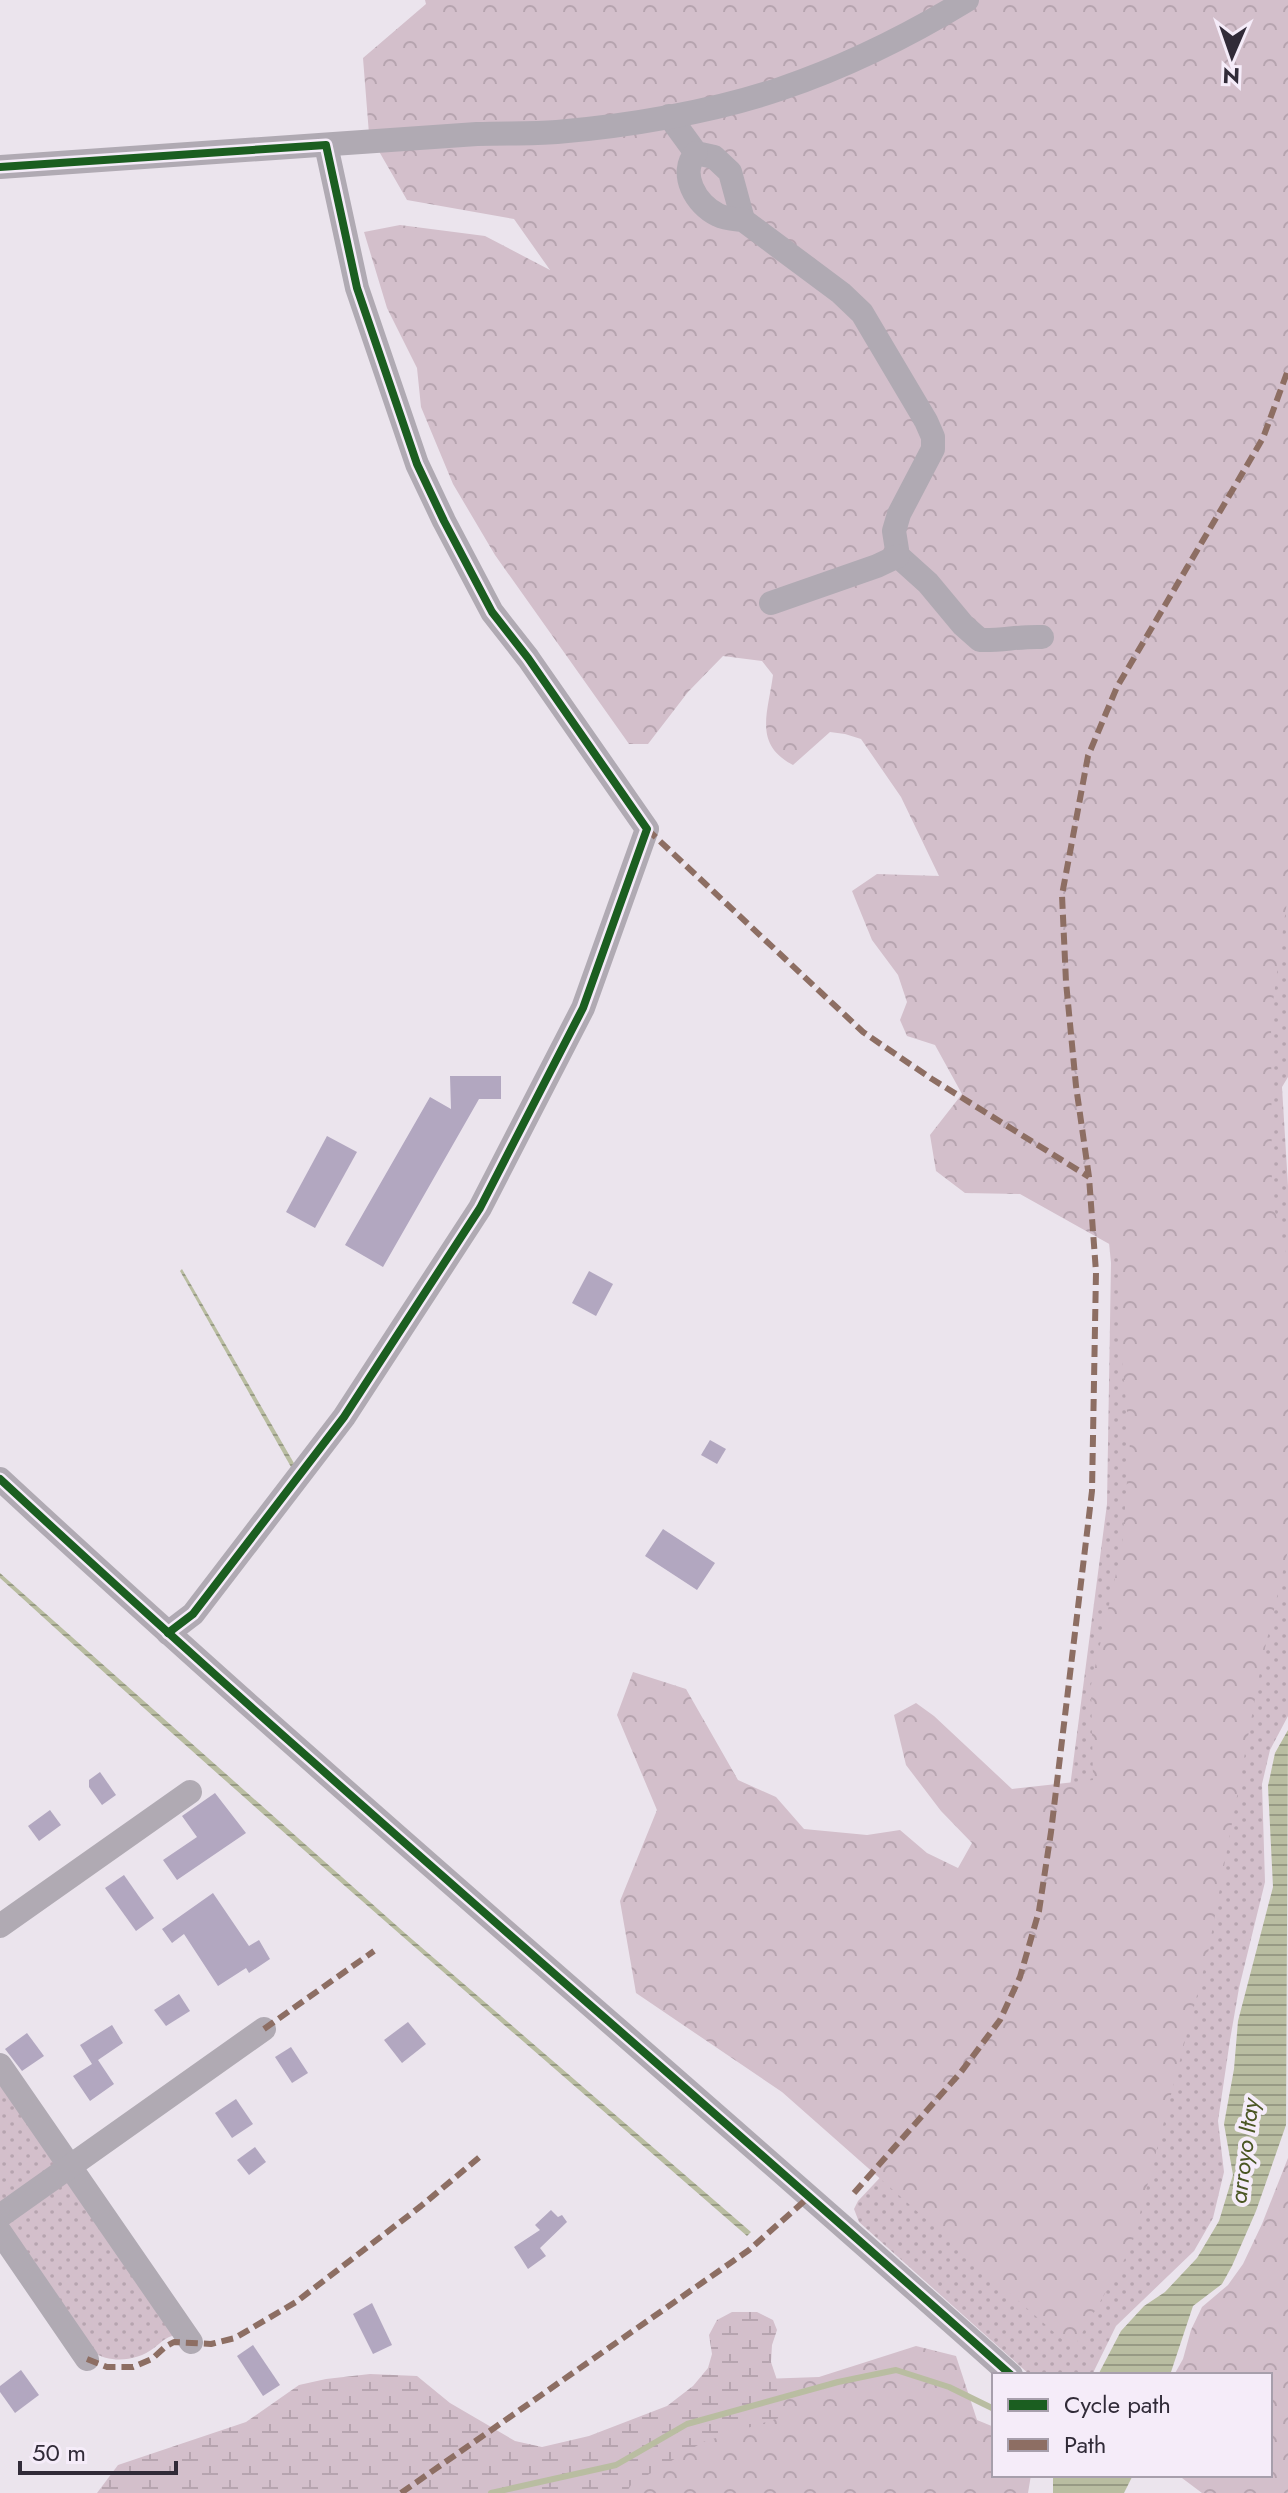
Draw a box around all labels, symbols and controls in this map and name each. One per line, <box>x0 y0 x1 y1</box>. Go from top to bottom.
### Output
north arrow <box>1192 16 1272 96</box>
text: N <box>1222 60 1241 92</box>
water label: arroyo Itay <box>1220 2095 1268 2206</box>
legend <box>992 2373 1272 2477</box>
text: Cycle path <box>1064 2387 1171 2422</box>
scale bar <box>20 2425 176 2475</box>
text: Path <box>1064 2427 1106 2462</box>
text: 50 m <box>32 2435 86 2470</box>

